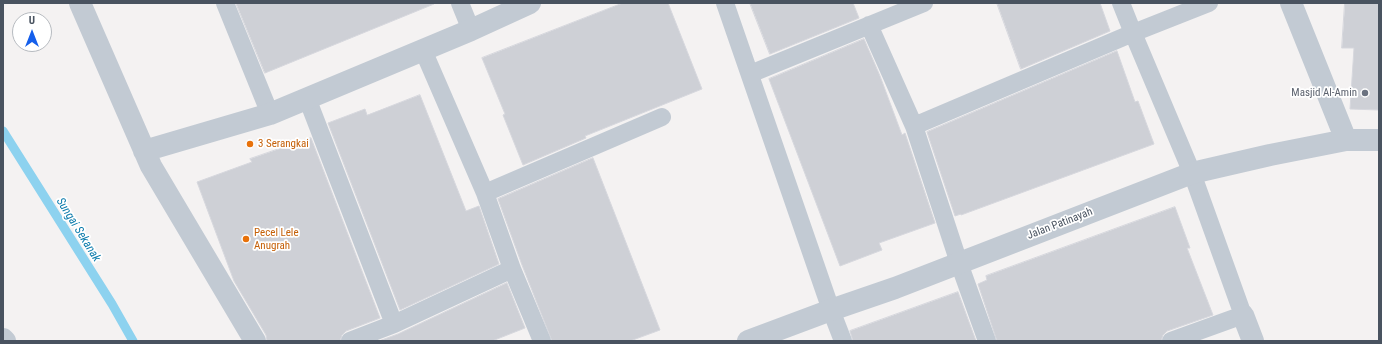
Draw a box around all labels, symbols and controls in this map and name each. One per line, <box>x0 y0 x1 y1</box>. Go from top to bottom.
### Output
north arrow <box>12 12 52 52</box>
text: U <box>29 14 35 27</box>
place label: Masjid Al-Amin <box>1291 86 1357 100</box>
marker: Masjid Al-Amin <box>1360 88 1370 98</box>
place label: 3 Serangkai <box>258 137 309 151</box>
marker: 3 Serangkai <box>245 139 255 149</box>
water label: Sungai Sekanak <box>53 195 103 265</box>
street label: Jalan Patinayah <box>1025 205 1095 243</box>
place label: Pecel Lele Anugrah <box>254 226 299 252</box>
marker: Pecel Lele Anugrah <box>241 234 251 244</box>

